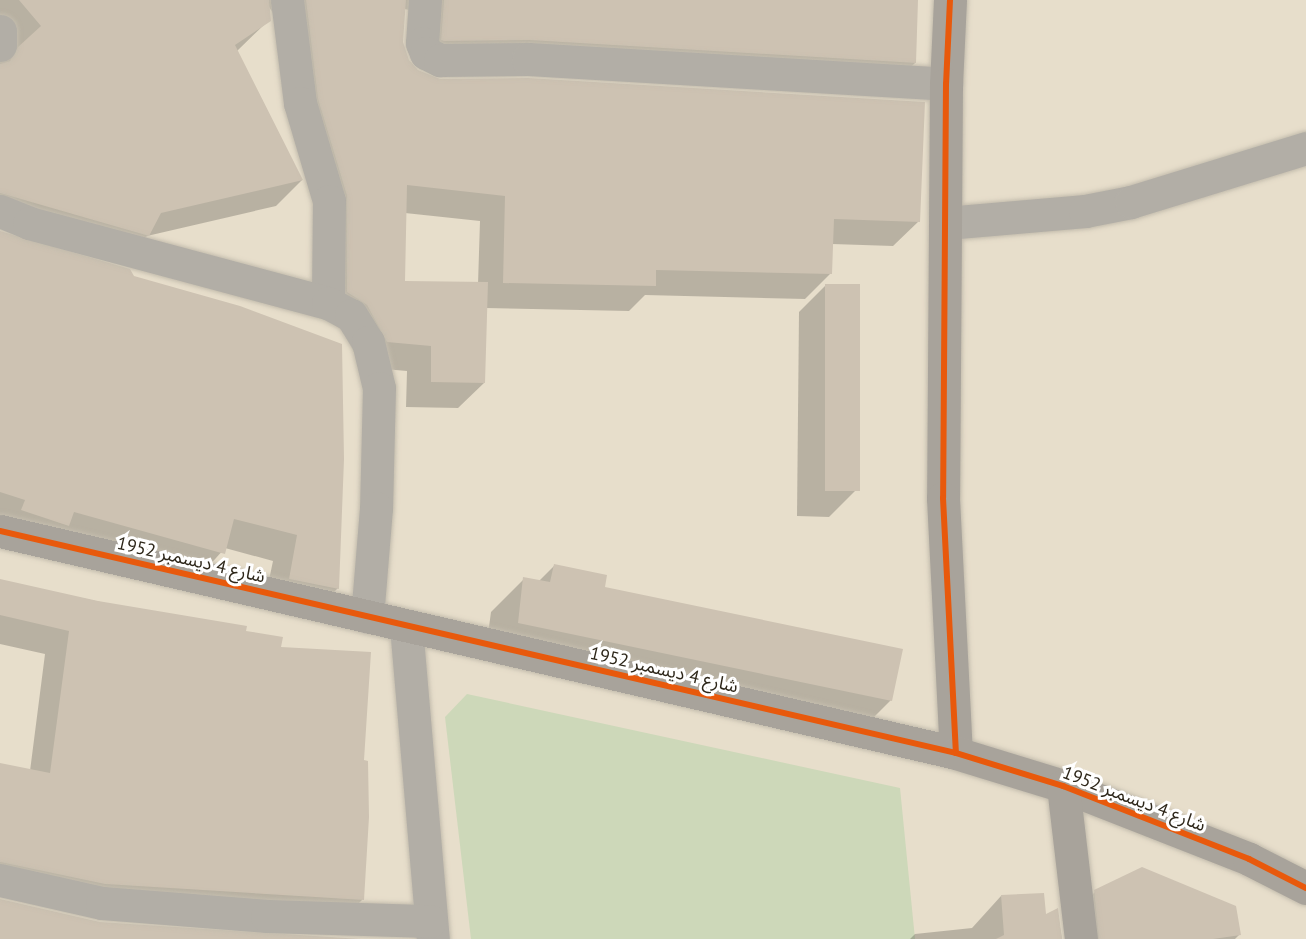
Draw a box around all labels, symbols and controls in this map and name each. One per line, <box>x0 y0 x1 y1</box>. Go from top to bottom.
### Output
street label: شارع 4 ديسمبر 1952 <box>115 532 267 588</box>
street label: شارع 4 ديسمبر 1952 <box>588 642 740 698</box>
street label: شارع 4 ديسمبر 1952 <box>1059 762 1209 836</box>

